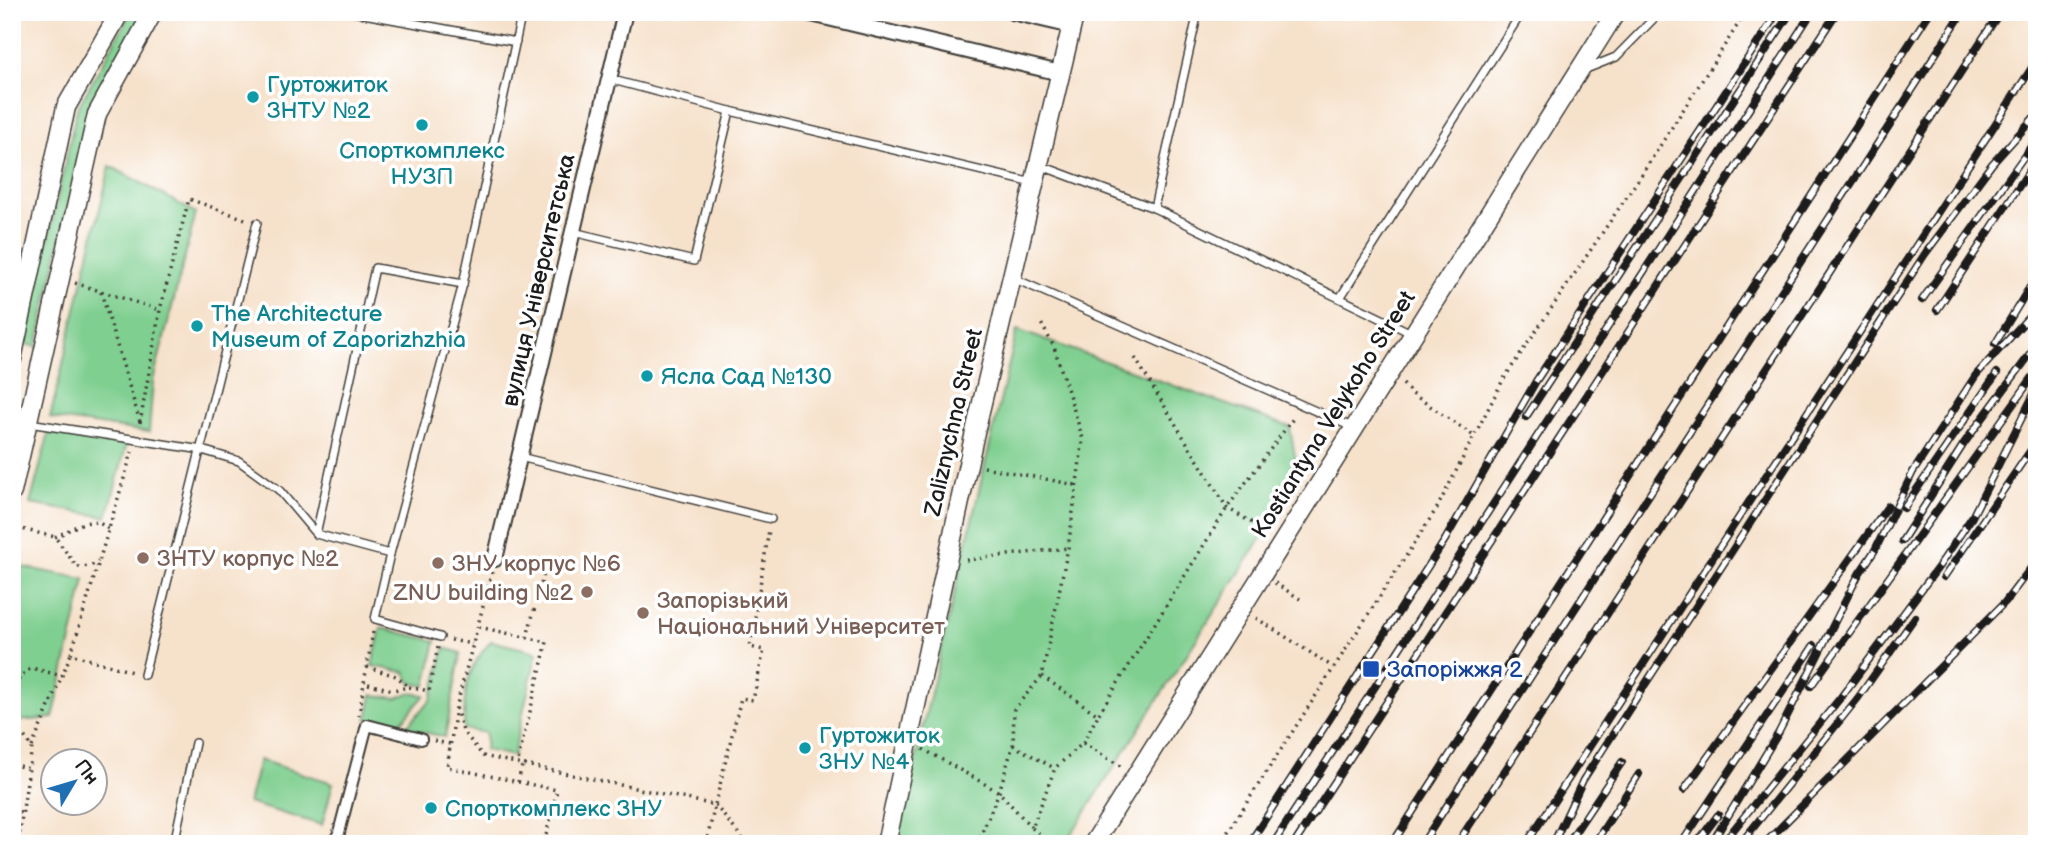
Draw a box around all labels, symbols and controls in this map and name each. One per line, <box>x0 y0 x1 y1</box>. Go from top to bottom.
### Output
place label: Гуртожиток ЗНТУ №2 <box>267 71 389 125</box>
marker: Гуртожиток ЗНТУ №2 <box>245 89 261 105</box>
marker: Спорткомплекс НУЗП <box>414 117 430 133</box>
place label: Спорткомплекс НУЗП <box>339 137 505 191</box>
street label: вулиця Університетська <box>496 151 582 409</box>
street label: Kostiantyna Velykoho Street <box>1246 286 1422 543</box>
place label: The Architecture Museum of Zaporizhzhia <box>211 300 466 354</box>
marker: The Architecture Museum of Zaporizhzhia <box>189 318 205 334</box>
street label: Zaliznychna Street <box>919 326 989 520</box>
place label: Ясла Сад №130 <box>661 363 832 391</box>
marker: Ясла Сад №130 <box>639 368 655 384</box>
place label: ЗНТУ корпус №2 <box>157 545 339 573</box>
marker: ЗНТУ корпус №2 <box>135 550 151 566</box>
place label: ЗНУ корпус №6 <box>452 550 621 578</box>
marker: ЗНУ корпус №6 <box>430 555 446 571</box>
place label: ZNU building №2 <box>392 579 573 607</box>
marker: ZNU building №2 <box>579 584 595 600</box>
place label: Запорізький Національний Університет <box>657 587 945 641</box>
marker: Запорізький Національний Університет <box>635 605 651 621</box>
place label: Запоріжжя 2 <box>1387 656 1523 684</box>
marker: Запоріжжя 2 <box>1361 659 1381 679</box>
place label: Гуртожиток ЗНУ №4 <box>819 722 941 776</box>
marker: Гуртожиток ЗНУ №4 <box>797 740 813 756</box>
north arrow <box>38 748 108 818</box>
text: Пн <box>69 755 103 790</box>
place label: Спорткомплекс ЗНУ <box>445 795 662 823</box>
marker: Спорткомплекс ЗНУ <box>423 800 439 816</box>

